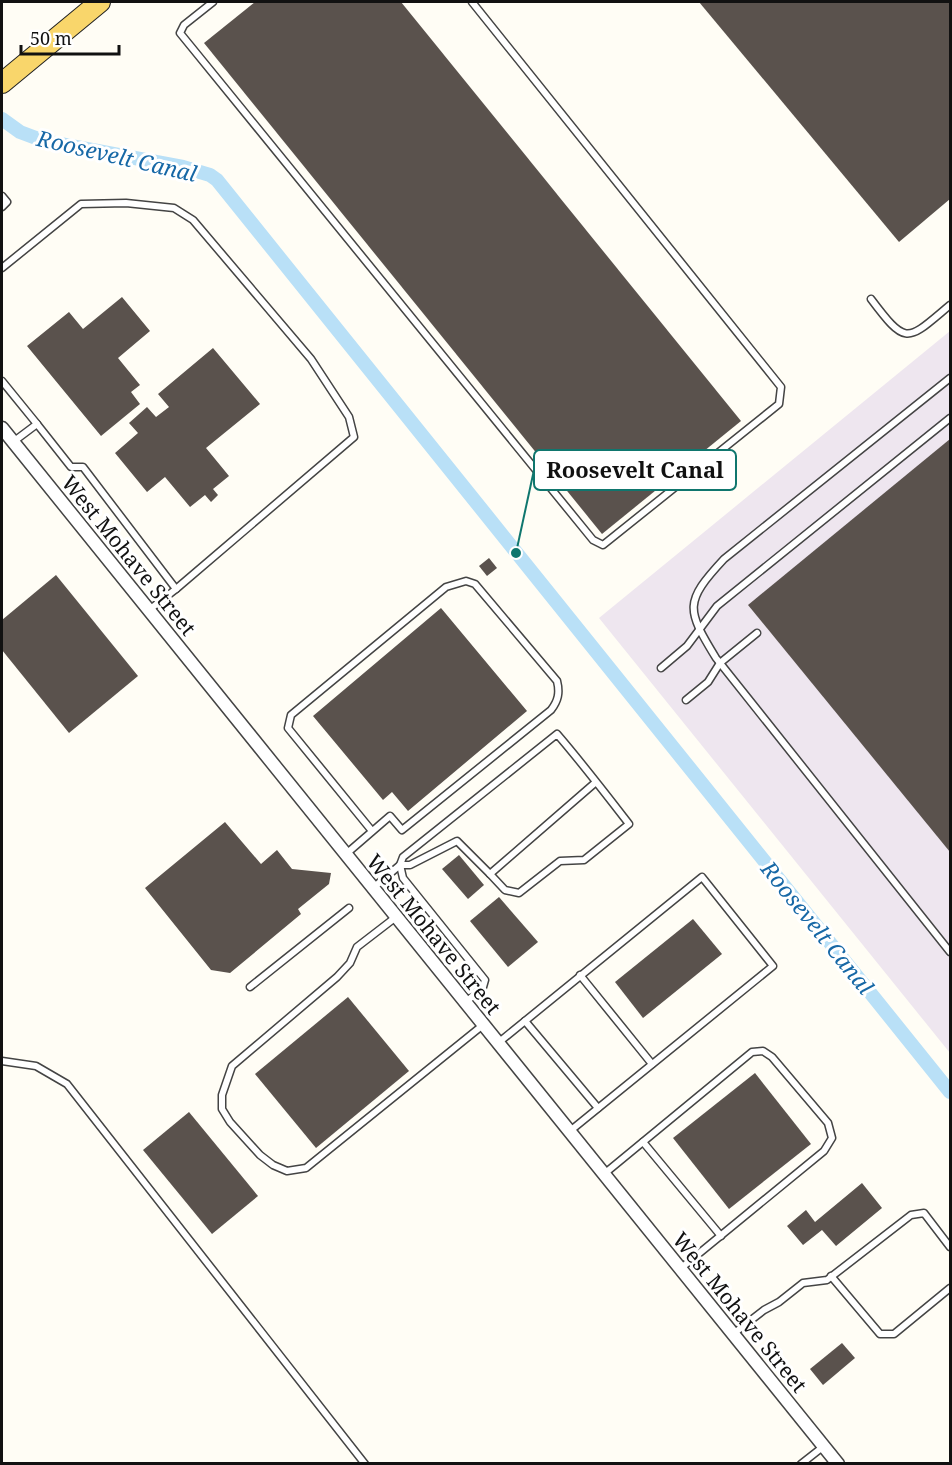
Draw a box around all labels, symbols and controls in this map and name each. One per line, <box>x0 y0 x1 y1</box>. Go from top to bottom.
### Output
scale bar <box>21 18 118 56</box>
text: 50 m <box>30 26 72 50</box>
water label: Roosevelt Canal <box>33 122 200 188</box>
callout: Roosevelt Canal <box>534 450 736 490</box>
text: Roosevelt Canal <box>546 454 724 484</box>
street label: West Mohave Street <box>56 469 202 641</box>
street label: West Mohave Street <box>361 848 507 1020</box>
water label: Roosevelt Canal <box>754 853 881 1000</box>
street label: West Mohave Street <box>667 1226 813 1398</box>

